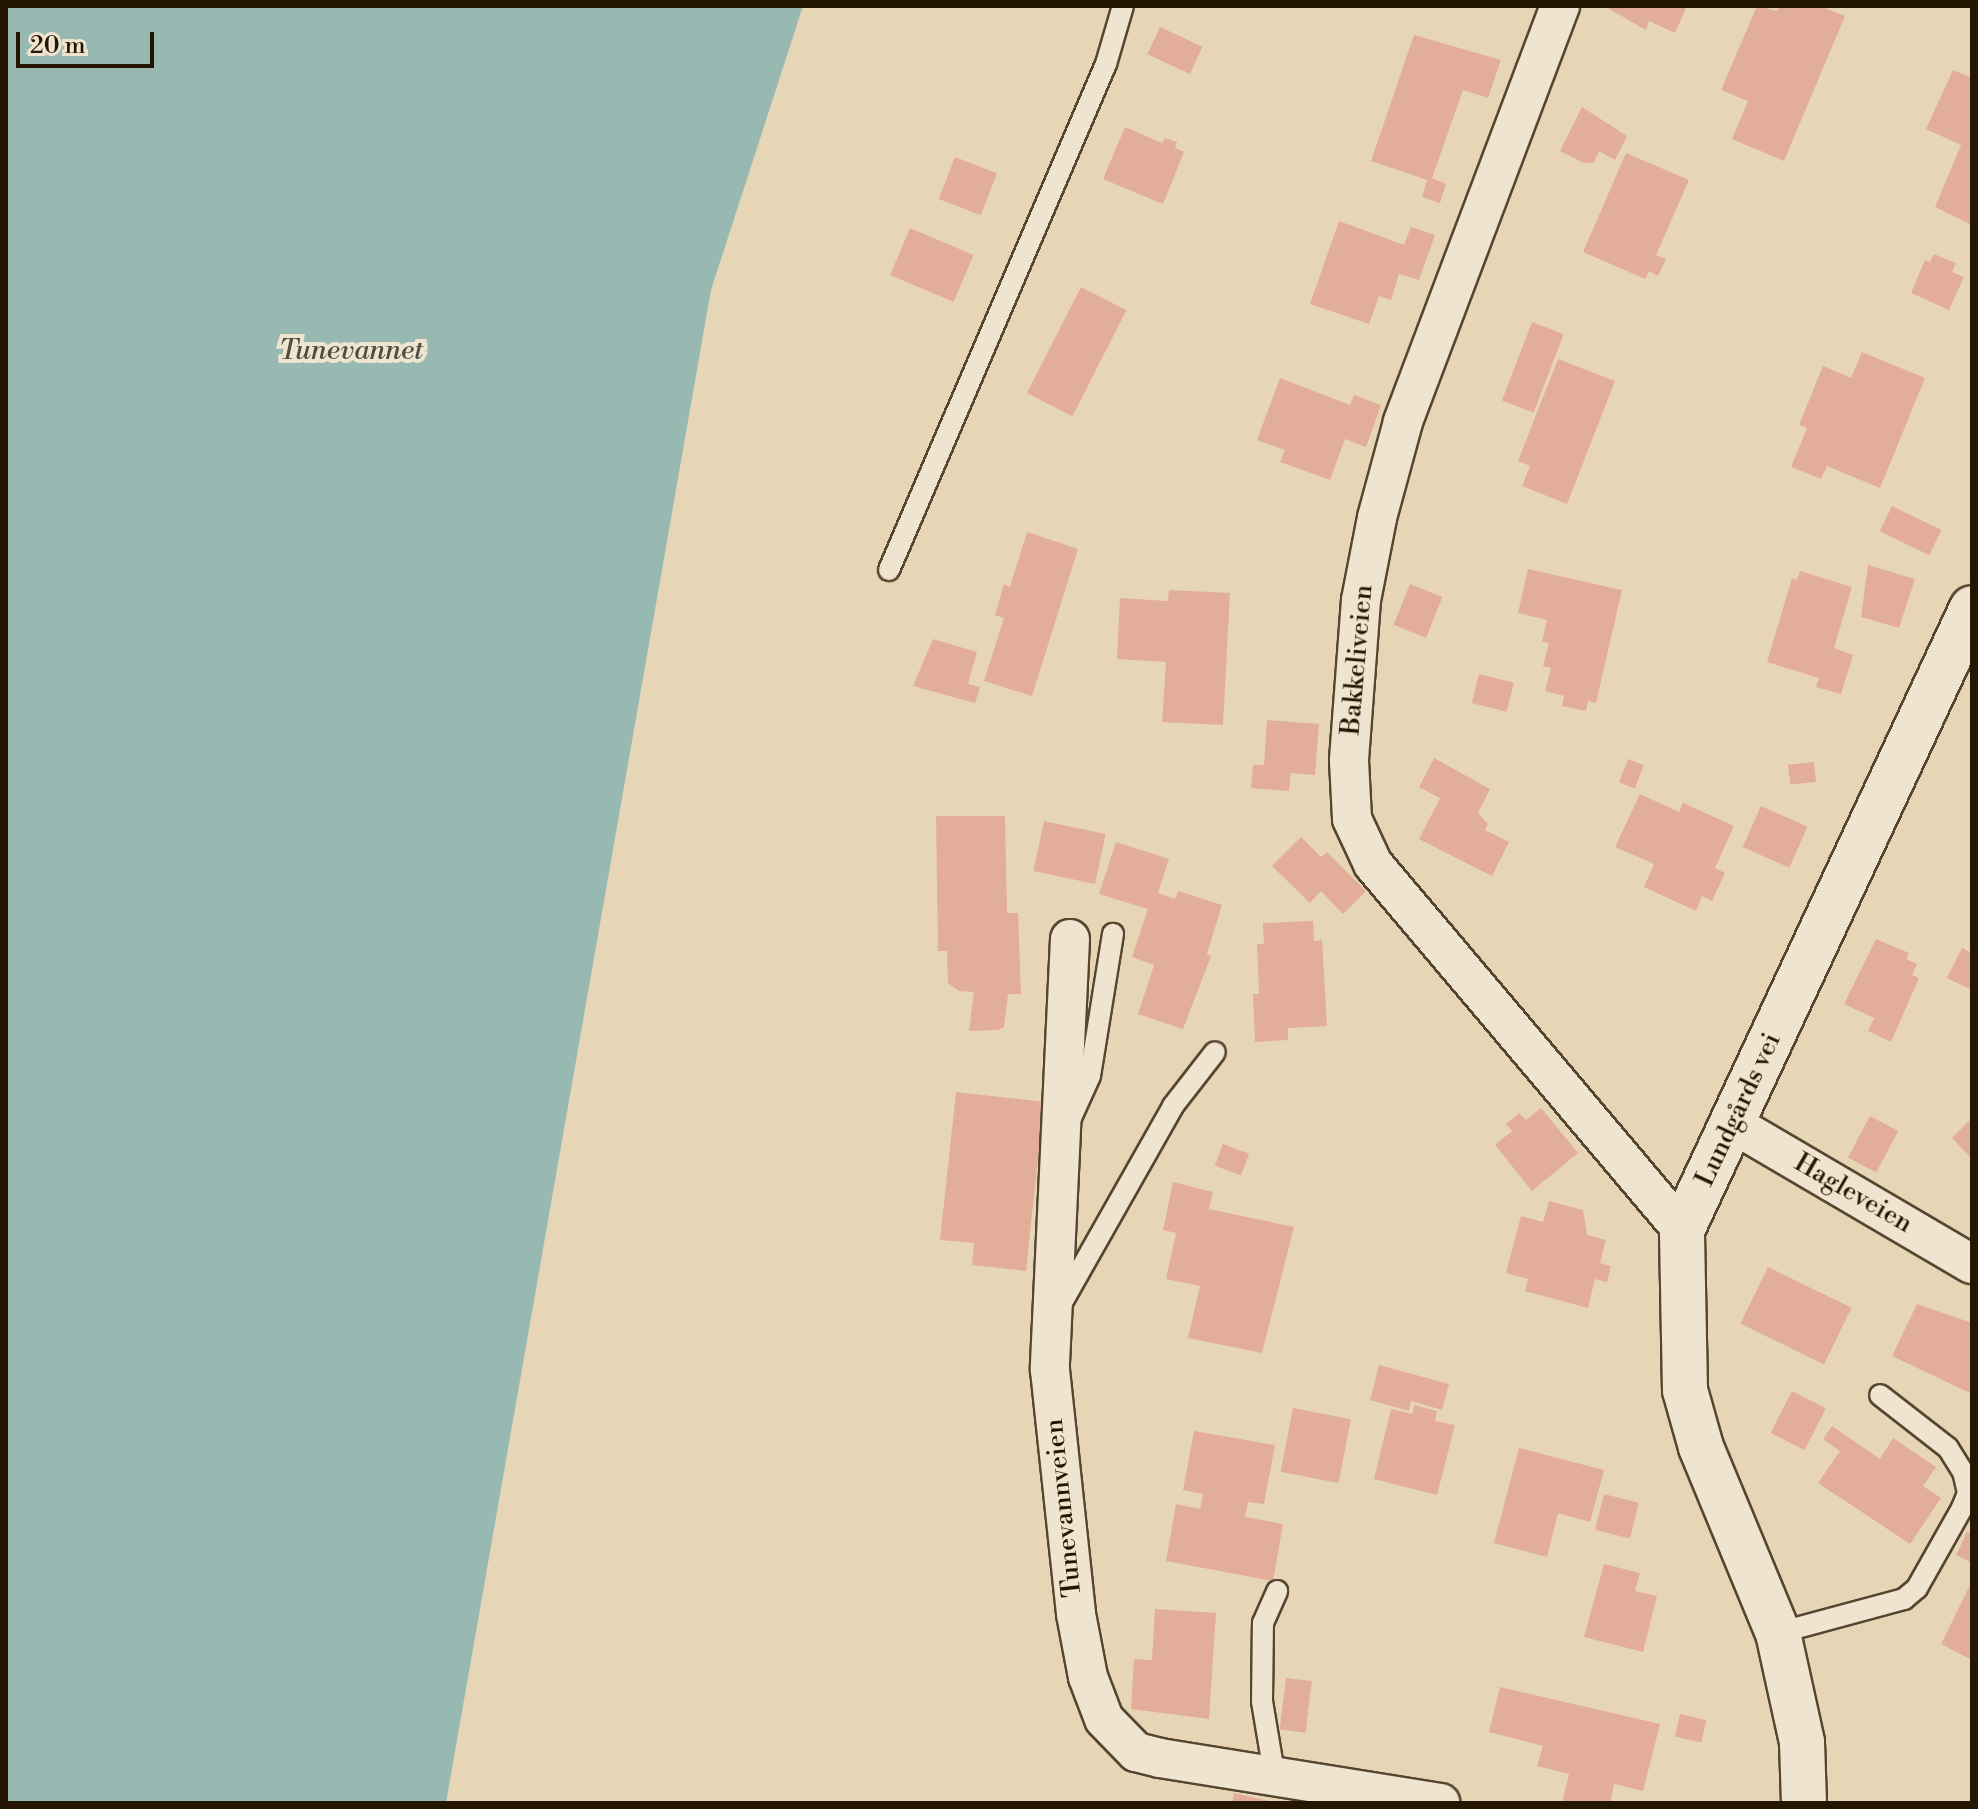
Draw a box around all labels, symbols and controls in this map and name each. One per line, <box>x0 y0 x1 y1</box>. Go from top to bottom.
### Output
scale bar <box>20 16 158 66</box>
text: 20 m <box>30 31 86 61</box>
water label: Tunevannet <box>279 334 423 368</box>
street label: Bakkeliveien <box>1336 584 1380 736</box>
street label: Lundgårds vei <box>1690 1028 1788 1192</box>
street label: Hagleveien <box>1788 1148 1918 1240</box>
street label: Tunevannveien <box>1039 1417 1089 1599</box>

